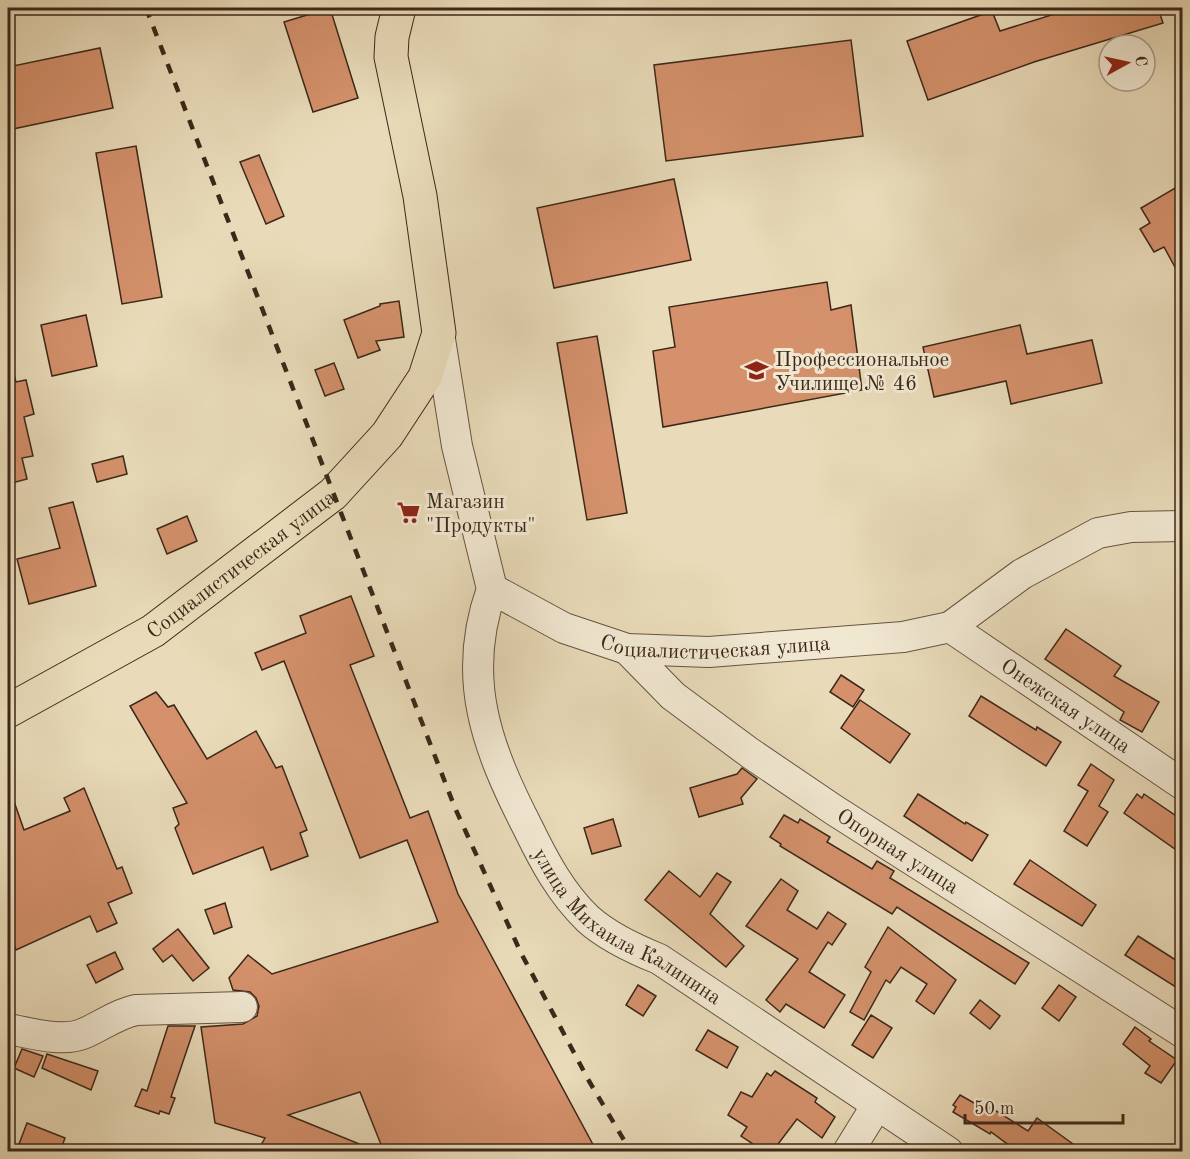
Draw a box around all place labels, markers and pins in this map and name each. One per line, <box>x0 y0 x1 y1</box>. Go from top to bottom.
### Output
place label: Профессиональное Училище № 46 <box>775 350 949 395</box>
school or university icon: Профессиональное Училище № 46 <box>744 358 770 384</box>
place label: Магазин "Продукты" <box>426 492 536 537</box>
supermarket icon: Магазин "Продукты" <box>395 500 421 526</box>

